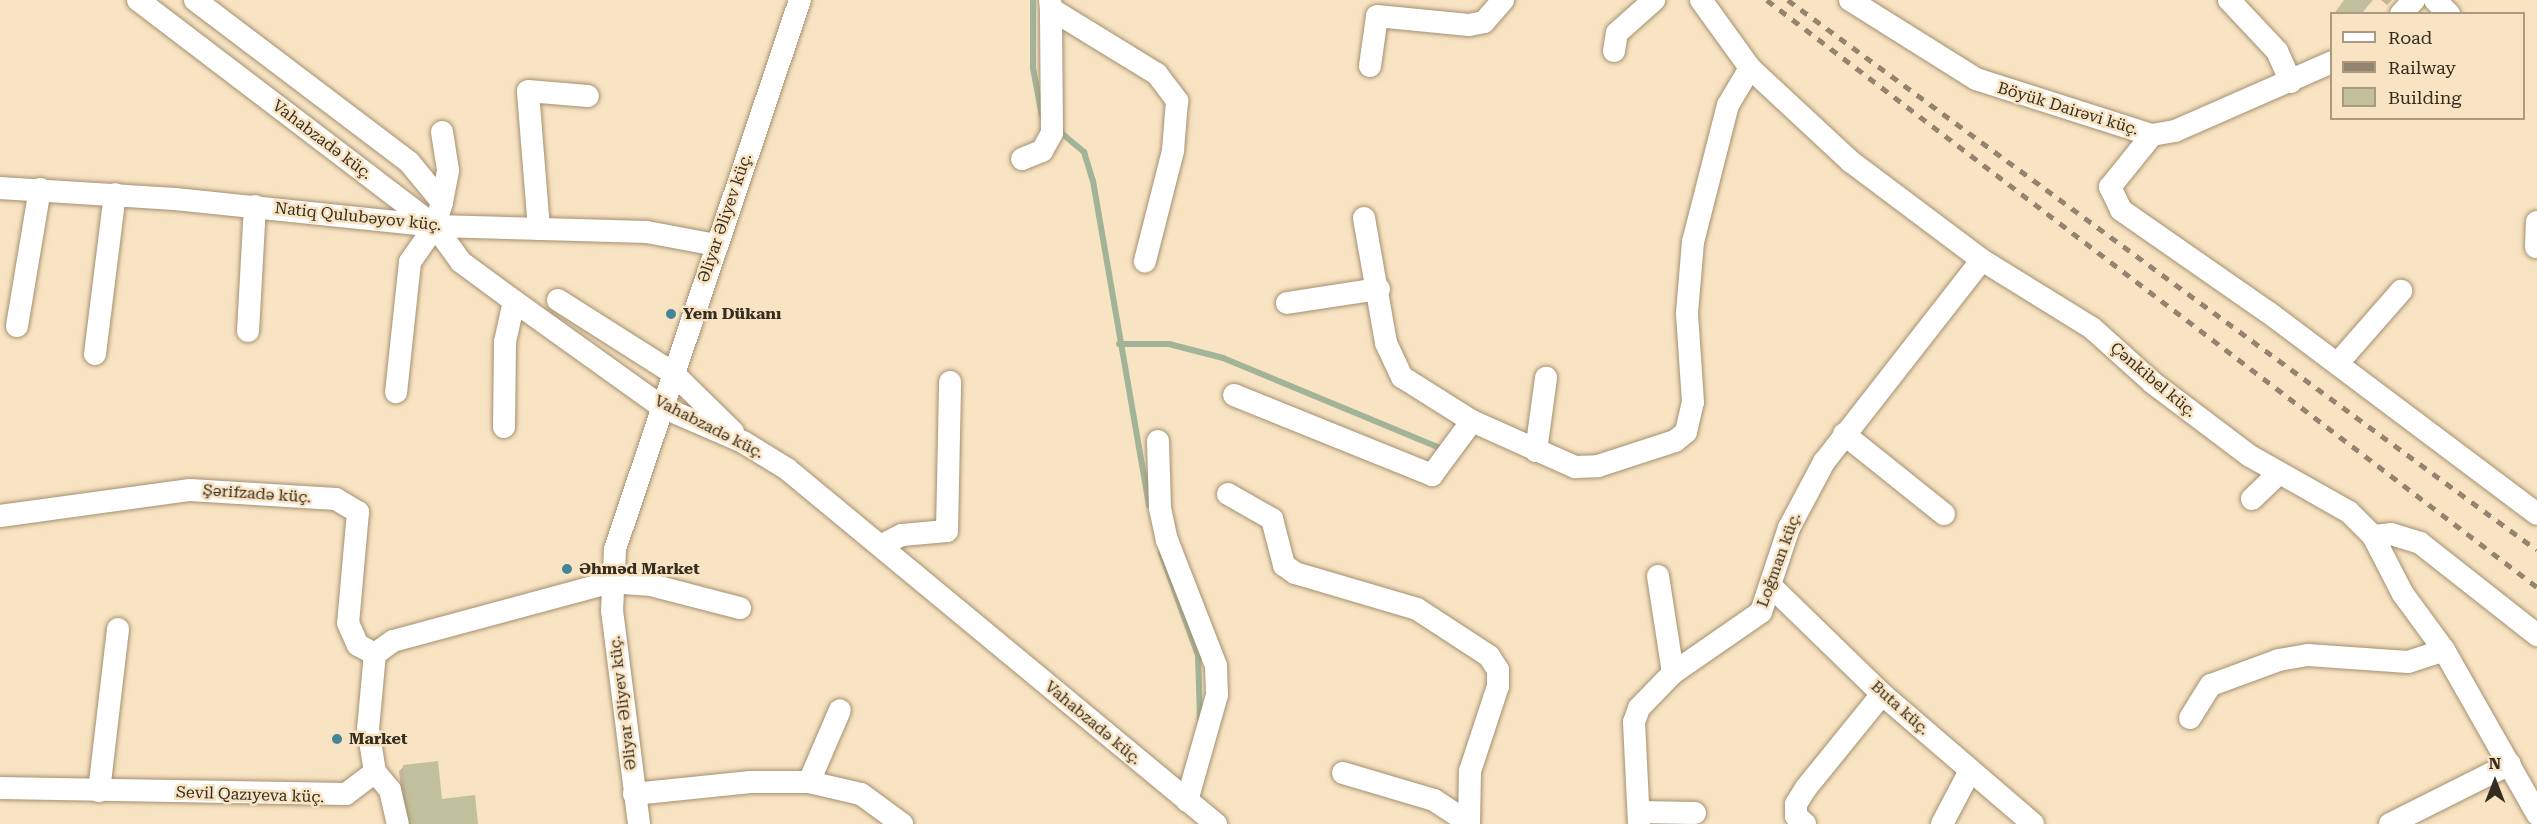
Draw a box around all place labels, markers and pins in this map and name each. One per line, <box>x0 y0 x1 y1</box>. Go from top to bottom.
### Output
place label: Yem Dükanı <box>683 304 781 324</box>
marker: Yem Dükanı <box>664 307 678 321</box>
place label: Əhməd Market <box>579 559 700 579</box>
marker: Əhməd Market <box>560 562 574 576</box>
place label: Market <box>349 729 407 749</box>
marker: Market <box>330 732 344 746</box>

